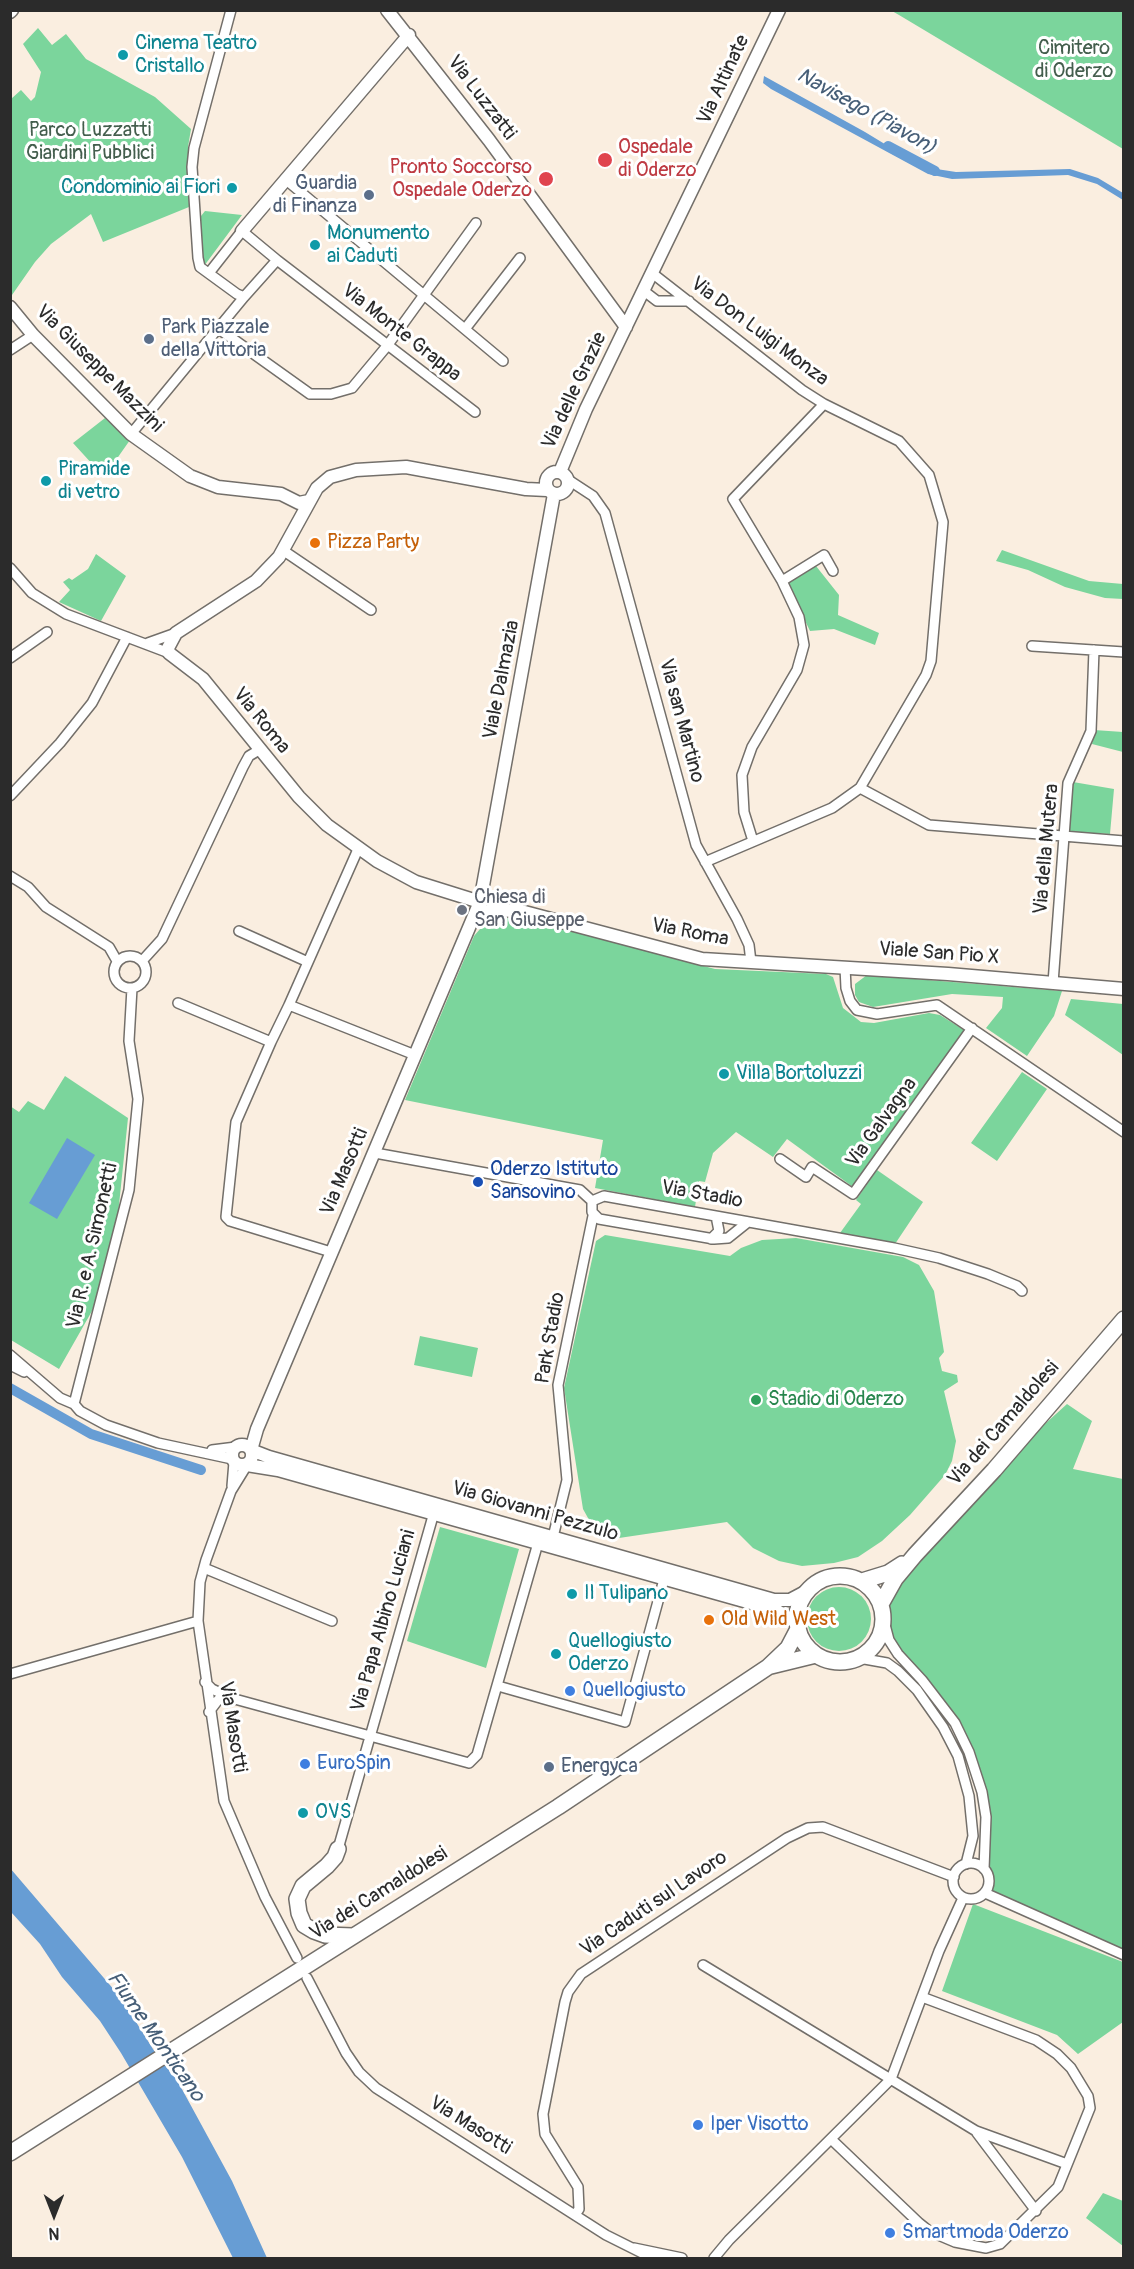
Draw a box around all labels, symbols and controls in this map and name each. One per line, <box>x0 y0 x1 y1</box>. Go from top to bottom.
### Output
street label: Via Altinate <box>693 31 755 129</box>
place label: Cinema Teatro Cristallo <box>135 32 257 79</box>
park label: Cimitero di Oderzo <box>1035 37 1113 84</box>
marker: Cinema Teatro Cristallo <box>116 48 130 62</box>
street label: Via Luzzatti <box>441 51 521 145</box>
water label: Navisego (Piavon) <box>792 63 940 161</box>
park label: Parco Luzzatti Giardini Pubblici <box>26 119 154 166</box>
place label: Ospedale di Oderzo <box>618 136 697 183</box>
marker: Ospedale di Oderzo <box>596 151 614 169</box>
place label: Pronto Soccorso Ospedale Oderzo <box>390 156 532 203</box>
marker: Pronto Soccorso Ospedale Oderzo <box>537 170 555 188</box>
place label: Guardia di Finanza <box>273 172 357 219</box>
place label: Condominio ai Fiori <box>61 176 220 200</box>
marker: Condominio ai Fiori <box>225 181 239 195</box>
marker: Guardia di Finanza <box>362 188 376 202</box>
place label: Monumento ai Caduti <box>327 222 430 269</box>
marker: Monumento ai Caduti <box>308 238 322 252</box>
street label: Via Don Luigi Monza <box>685 272 833 392</box>
street label: Via Monte Grappa <box>336 279 466 387</box>
street label: Via Giuseppe Mazzini <box>30 300 168 438</box>
place label: Park Piazzale della Vittoria <box>161 316 269 363</box>
street label: Via delle Grazie <box>537 329 613 453</box>
marker: Park Piazzale della Vittoria <box>142 332 156 346</box>
place label: Piramide di vetro <box>58 458 130 505</box>
marker: Piramide di vetro <box>39 474 53 488</box>
place label: Pizza Party <box>327 531 419 555</box>
marker: Pizza Party <box>308 536 322 550</box>
street label: Viale Dalmazia <box>479 618 525 742</box>
street label: Via san Martino <box>653 656 709 786</box>
street label: Via Roma <box>227 683 295 759</box>
street label: Via della Mutera <box>1029 783 1065 915</box>
place label: Chiesa di San Giuseppe <box>474 886 584 933</box>
marker: Chiesa di San Giuseppe <box>455 903 469 917</box>
street label: Via Roma <box>649 914 731 952</box>
street label: Viale San Pio X <box>878 938 1000 970</box>
place label: Villa Bortoluzzi <box>736 1062 862 1086</box>
marker: Villa Bortoluzzi <box>717 1067 731 1081</box>
street label: Via Galvagna <box>841 1073 923 1173</box>
street label: Via Masotti <box>316 1125 374 1219</box>
place label: Oderzo Istituto Sansovino <box>490 1158 618 1205</box>
street label: Via R. e A. Simonetti <box>62 1161 124 1331</box>
marker: Oderzo Istituto Sansovino <box>471 1175 485 1189</box>
street label: Via Stadio <box>659 1176 745 1214</box>
street label: Park Stadio <box>531 1290 571 1386</box>
street label: Via dei Camaldolesi <box>943 1357 1065 1491</box>
place label: Stadio di Oderzo <box>768 1388 904 1412</box>
marker: Stadio di Oderzo <box>749 1393 763 1407</box>
street label: Via Giovanni Pezzulo <box>449 1477 621 1547</box>
street label: Via Papa Albino Luciani <box>347 1527 421 1715</box>
place label: Il Tulipano <box>584 1582 668 1606</box>
marker: Il Tulipano <box>565 1587 579 1601</box>
place label: Old Wild West <box>721 1608 836 1632</box>
marker: Old Wild West <box>702 1613 716 1627</box>
place label: Quellogiusto Oderzo <box>568 1630 672 1677</box>
marker: Quellogiusto Oderzo <box>549 1647 563 1661</box>
place label: Quellogiusto <box>582 1679 686 1703</box>
street label: Via Masotti <box>213 1680 251 1774</box>
marker: Quellogiusto <box>563 1684 577 1698</box>
place label: EuroSpin <box>317 1752 391 1776</box>
place label: Energyca <box>561 1755 638 1779</box>
marker: EuroSpin <box>298 1757 312 1771</box>
marker: Energyca <box>542 1760 556 1774</box>
place label: OVS <box>315 1801 351 1825</box>
marker: OVS <box>296 1806 310 1820</box>
street label: Via dei Camaldolesi <box>306 1842 452 1946</box>
street label: Via Caduti sul Lavoro <box>576 1846 732 1962</box>
water label: Fiume Monticano <box>101 1967 209 2107</box>
street label: Via Masotti <box>425 2091 515 2161</box>
place label: Iper Visotto <box>710 2113 808 2137</box>
marker: Iper Visotto <box>691 2118 705 2132</box>
north arrow <box>24 2185 84 2245</box>
place label: Smartmoda Oderzo <box>902 2221 1069 2245</box>
text: N <box>49 2223 59 2243</box>
marker: Smartmoda Oderzo <box>883 2226 897 2240</box>

